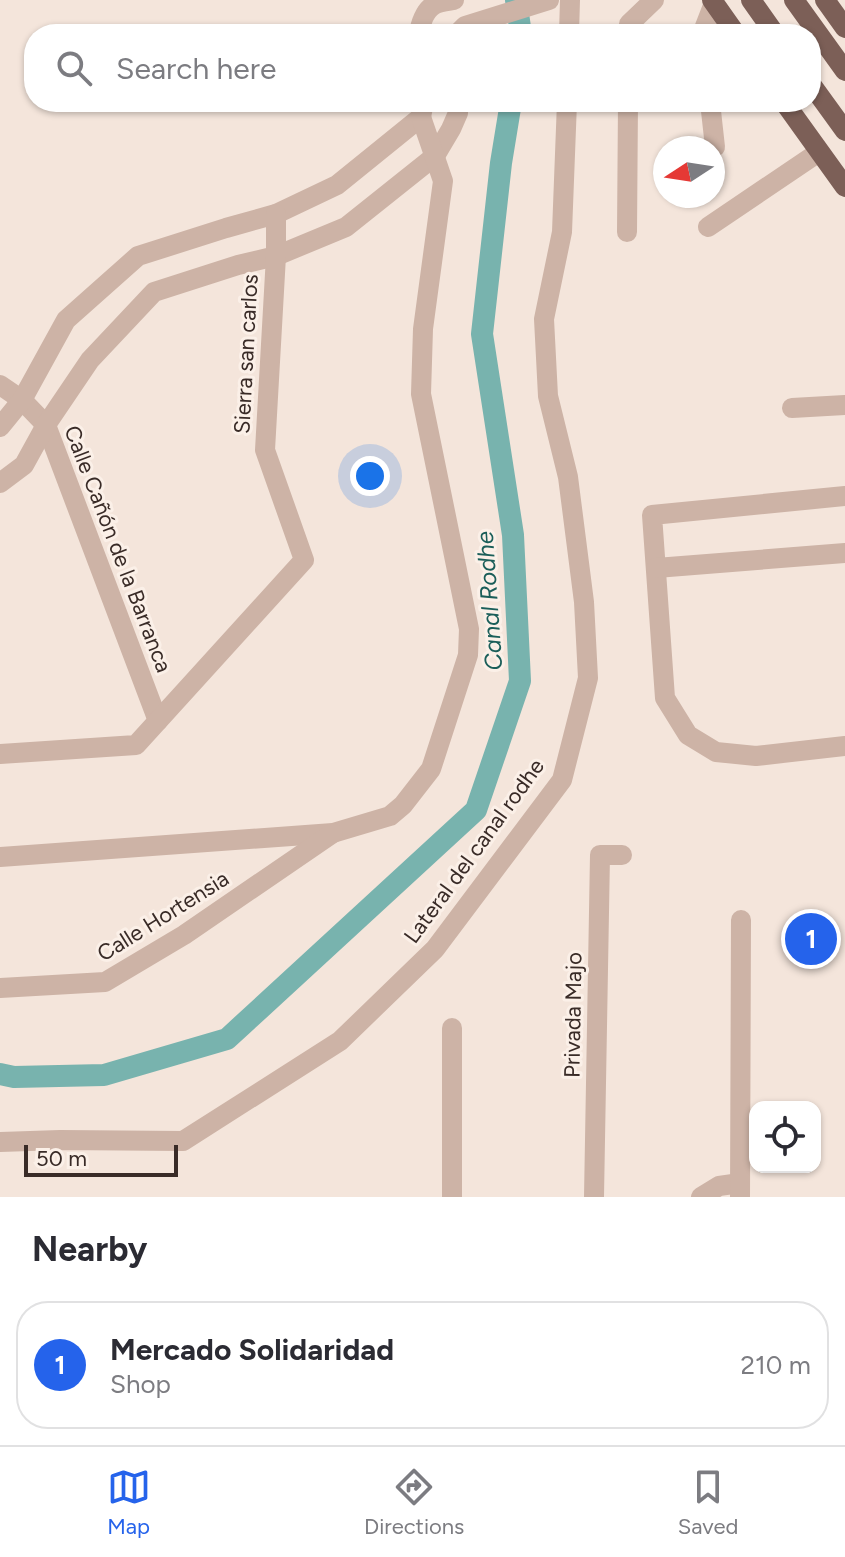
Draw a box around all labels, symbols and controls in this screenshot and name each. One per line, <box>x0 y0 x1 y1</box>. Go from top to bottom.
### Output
search box <box>24 24 821 112</box>
icon: search <box>52 46 96 90</box>
text: Search here <box>116 50 276 87</box>
north arrow <box>653 136 725 208</box>
street label: Sierra san carlos <box>228 274 264 434</box>
street label: Calle Cañón de la Barranca <box>58 422 178 676</box>
your location <box>350 456 390 496</box>
water label: Canal Rodhe <box>470 530 508 672</box>
street label: Lateral del canal rodhe <box>398 754 550 948</box>
street label: Calle Hortensia <box>92 865 234 967</box>
pin: 1 <box>785 909 837 969</box>
street label: Privada Majo <box>558 952 588 1078</box>
map controls <box>749 1101 821 1173</box>
button: locate <box>749 1101 821 1173</box>
scale bar <box>24 1141 178 1177</box>
text: 50 m <box>36 1145 87 1172</box>
text: Nearby <box>32 1229 147 1270</box>
text: Mercado Solidaridad <box>110 1331 394 1368</box>
text: 1 <box>55 1349 65 1381</box>
text: 210 m <box>741 1349 811 1381</box>
text: Shop <box>110 1368 171 1400</box>
tab: Map <box>107 1465 151 1540</box>
tab: Directions <box>364 1465 464 1540</box>
tab: Saved <box>678 1465 738 1540</box>

